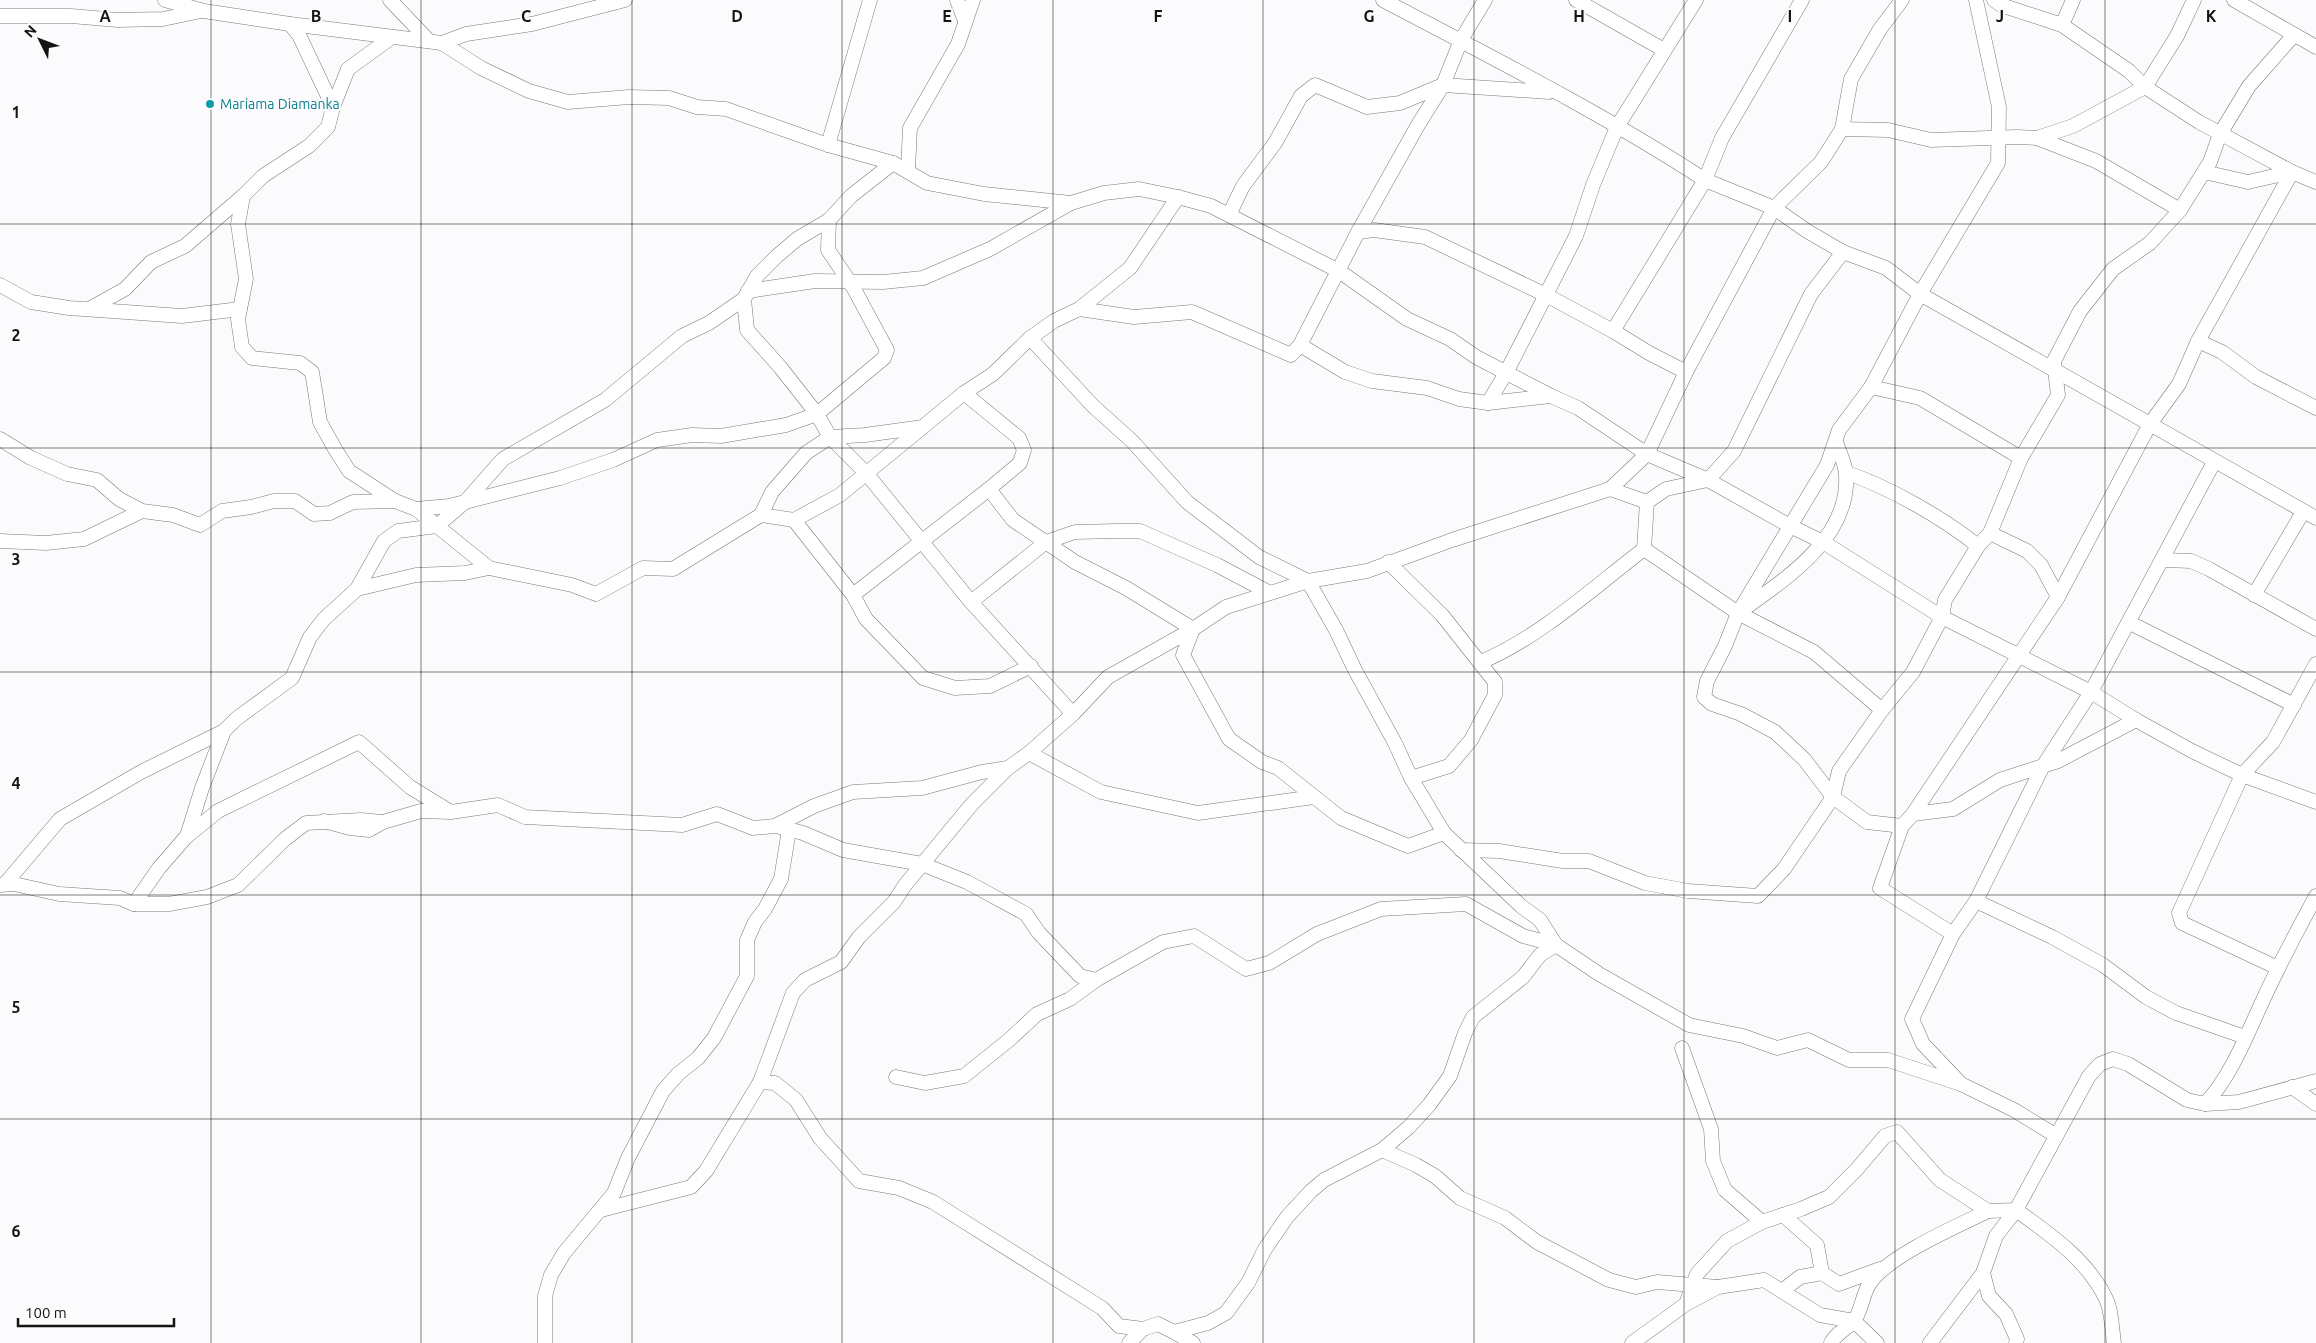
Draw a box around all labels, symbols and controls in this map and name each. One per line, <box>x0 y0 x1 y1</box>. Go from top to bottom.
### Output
text: A <box>99 7 111 25</box>
text: B <box>311 7 321 25</box>
text: C <box>521 7 531 25</box>
text: D <box>731 7 743 25</box>
text: E <box>942 7 952 25</box>
text: F <box>1154 7 1163 25</box>
text: G <box>1363 7 1375 25</box>
text: H <box>1573 7 1585 25</box>
text: I <box>1788 7 1792 25</box>
text: J <box>1996 7 2004 25</box>
text: K <box>2206 7 2217 25</box>
north arrow <box>15 15 65 65</box>
text: N <box>21 22 40 41</box>
place label: Mariama Diamanka <box>220 96 340 112</box>
marker: Mariama Diamanka <box>204 98 216 110</box>
text: 1 <box>11 103 21 121</box>
text: 2 <box>11 326 21 344</box>
text: 3 <box>11 550 21 568</box>
text: 4 <box>11 774 21 792</box>
text: 5 <box>11 998 21 1016</box>
text: 6 <box>11 1222 21 1240</box>
scale bar <box>18 1296 174 1328</box>
text: 100 m <box>25 1304 67 1321</box>

